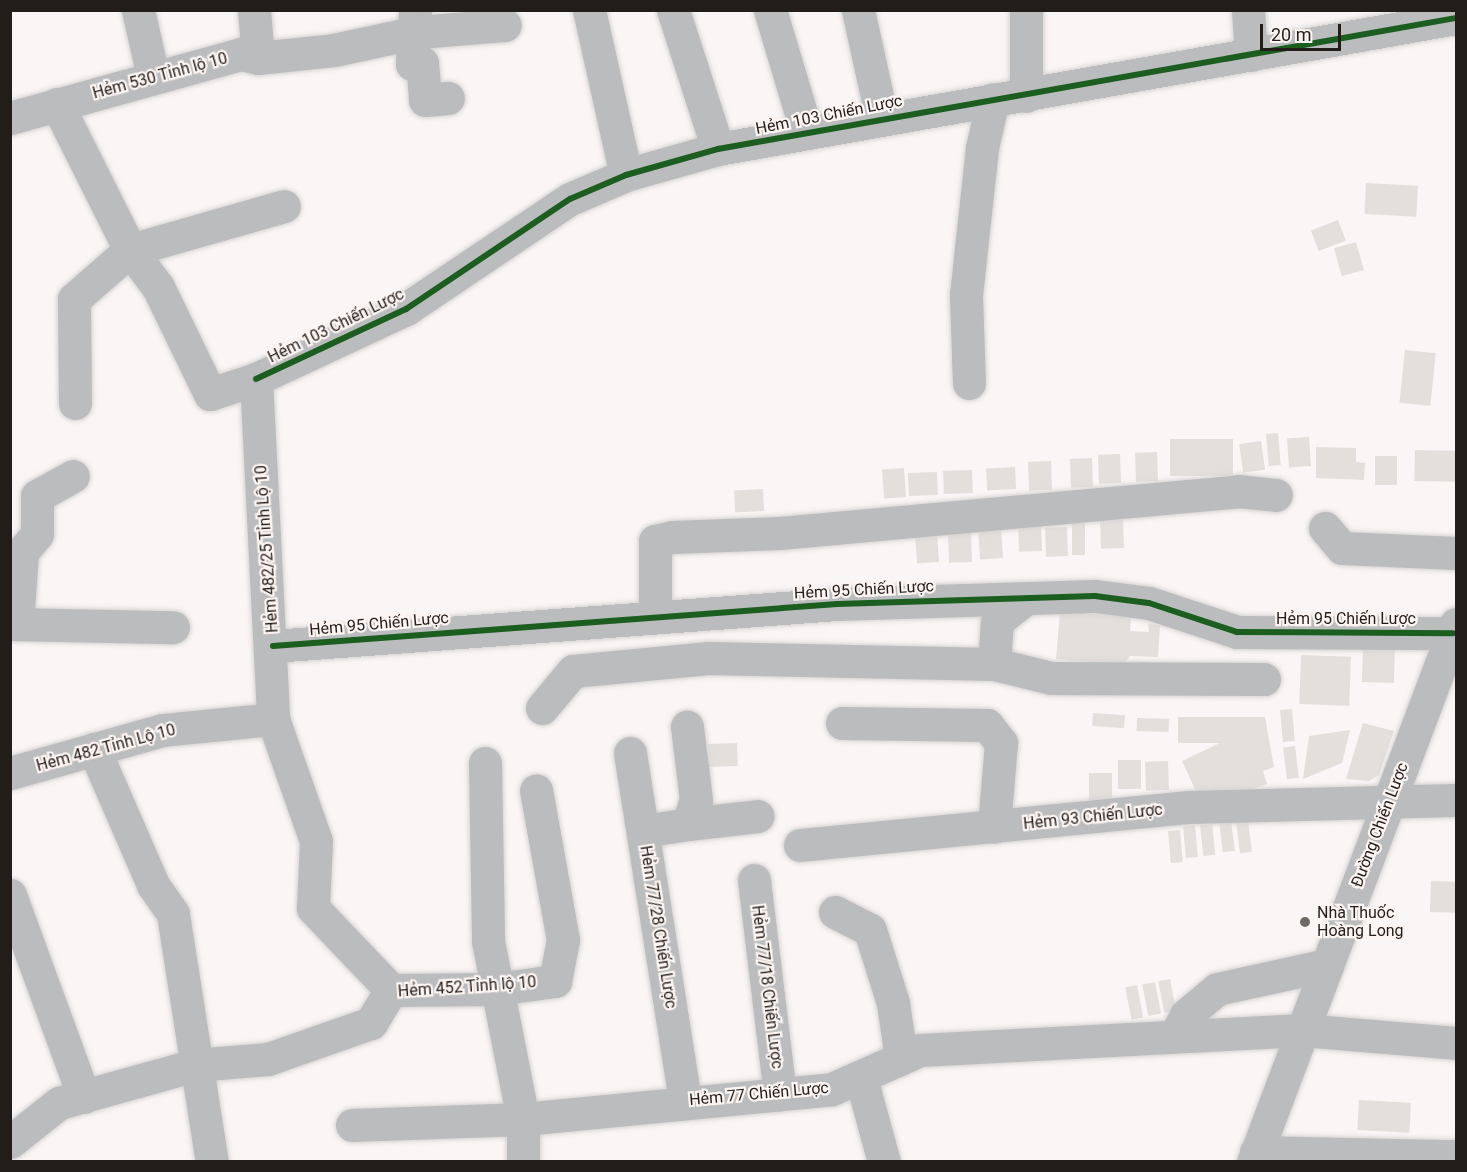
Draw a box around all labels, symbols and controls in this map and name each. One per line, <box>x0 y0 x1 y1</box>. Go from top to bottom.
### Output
scale bar <box>1263 12 1344 50</box>
text: 20 m <box>1271 24 1311 45</box>
street label: Hẻm 530 Tỉnh lộ 10 <box>90 49 230 103</box>
street label: Hẻm 103 Chiến Lược <box>754 91 904 139</box>
street label: Hẻm 103 Chiến Lược <box>265 285 407 367</box>
street label: Hẻm 482/25 Tỉnh Lộ 10 <box>252 464 282 634</box>
street label: Hẻm 95 Chiến Lược <box>794 577 934 603</box>
street label: Hẻm 95 Chiến Lược <box>308 608 450 640</box>
street label: Hẻm 95 Chiến Lược <box>1276 609 1416 629</box>
street label: Hẻm 482 Tỉnh Lộ 10 <box>34 720 178 776</box>
street label: Đường Chiến Lược <box>1347 760 1413 890</box>
street label: Hẻm 93 Chiến Lược <box>1022 800 1164 834</box>
street label: Hẻm 77/28 Chiến Lược <box>636 844 680 1010</box>
place label: Nhà Thuốc Hoàng Long <box>1317 903 1404 941</box>
street label: Hẻm 77/18 Chiến Lược <box>747 904 787 1070</box>
marker: Nhà Thuốc Hoàng Long <box>1298 915 1312 929</box>
street label: Hẻm 452 Tỉnh lộ 10 <box>397 973 537 1001</box>
street label: Hẻm 77 Chiến Lược <box>688 1078 830 1110</box>

